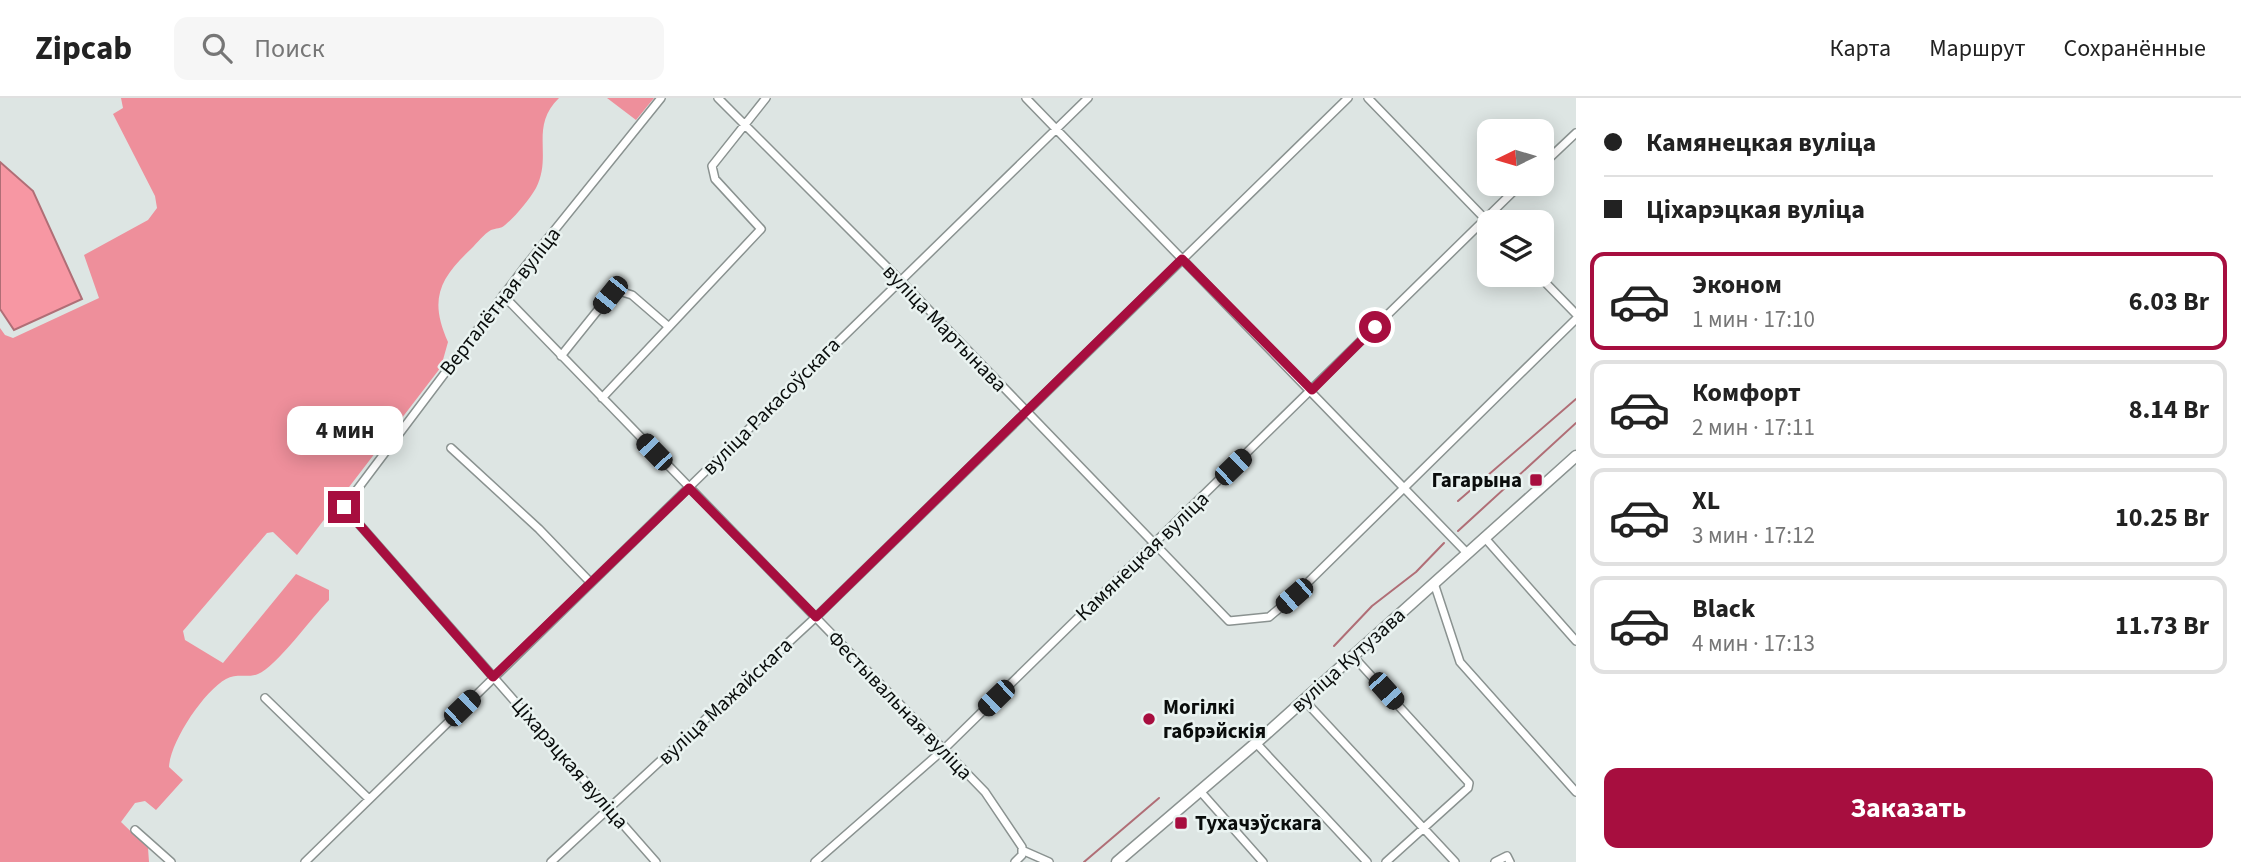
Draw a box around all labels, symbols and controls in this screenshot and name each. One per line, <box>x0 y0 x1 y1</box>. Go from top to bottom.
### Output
search box <box>174 17 664 80</box>
text: Zipcab <box>35 25 132 72</box>
icon: search <box>198 29 236 67</box>
text: Поиск <box>254 30 325 67</box>
text: Карта <box>1830 31 1891 66</box>
text: Маршрут <box>1929 31 2025 66</box>
text: Сохранённые <box>2063 31 2206 66</box>
north arrow <box>1477 119 1554 196</box>
map controls <box>1477 119 1554 287</box>
text: Камянецкая вуліца <box>1646 124 1876 161</box>
text: Ціхарэцкая вуліца <box>1646 191 1865 228</box>
button: layers <box>1477 210 1554 287</box>
street label: Верталётная вуліца <box>432 220 568 382</box>
street label: вуліца Мартынава <box>876 257 1014 399</box>
text: Эконом <box>1692 266 1782 303</box>
icon: car <box>1608 270 1671 333</box>
car <box>589 272 632 318</box>
text: 6.03 Br <box>2129 283 2209 320</box>
text: 1 мин · 17:10 <box>1692 303 1815 336</box>
route start <box>1359 311 1391 343</box>
street label: вуліца Ракасоўскага <box>695 330 847 482</box>
text: Комфорт <box>1692 374 1801 411</box>
icon: car <box>1608 378 1671 441</box>
text: 8.14 Br <box>2129 391 2209 428</box>
callout: 4 мин <box>286 406 402 454</box>
text: 2 мин · 17:11 <box>1692 411 1815 444</box>
text: 4 мин <box>316 414 374 447</box>
car <box>632 430 677 474</box>
car <box>1211 445 1256 489</box>
place label: Гагарына <box>1432 465 1522 495</box>
marker: Гагарына <box>1528 472 1544 488</box>
text: XL <box>1692 482 1720 519</box>
street label: Камянецкая вуліца <box>1068 484 1216 628</box>
icon: car <box>1608 486 1671 549</box>
route end <box>328 491 360 523</box>
text: 10.25 Br <box>2115 499 2209 536</box>
text: 3 мин · 17:12 <box>1692 519 1815 552</box>
car <box>1272 574 1317 618</box>
text: Black <box>1692 590 1755 627</box>
icon: car <box>1608 594 1671 657</box>
street label: вуліца Кутузава <box>1284 600 1412 720</box>
text: 11.73 Br <box>2115 607 2209 644</box>
street label: Фестывальная вуліца <box>820 623 980 787</box>
text: 4 мин · 17:13 <box>1692 627 1815 660</box>
street label: вуліца Мажайскага <box>651 631 799 771</box>
car <box>1365 668 1408 714</box>
car <box>974 676 1019 720</box>
car <box>440 686 485 730</box>
street label: Ціхарэцкая вуліца <box>504 691 636 835</box>
place label: Могілкі габрэйскія <box>1163 692 1266 746</box>
marker: Могілкі габрэйскія <box>1141 711 1157 727</box>
button: Заказать <box>1604 768 2213 848</box>
place label: Тухачэўскага <box>1195 808 1322 838</box>
marker: Тухачэўскага <box>1173 815 1189 831</box>

